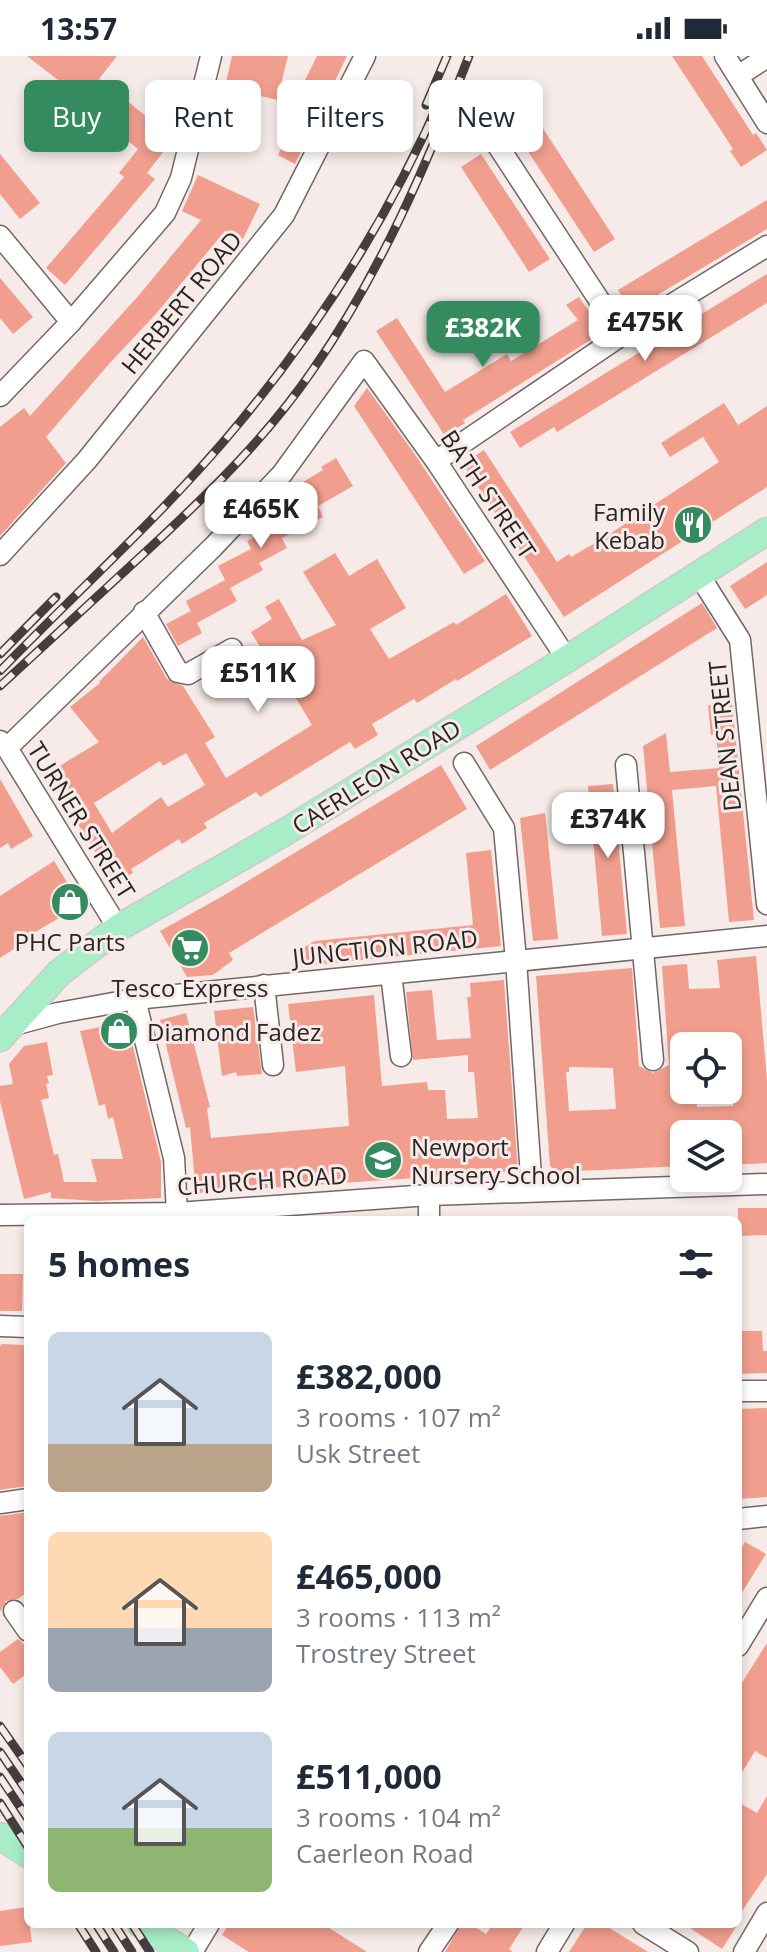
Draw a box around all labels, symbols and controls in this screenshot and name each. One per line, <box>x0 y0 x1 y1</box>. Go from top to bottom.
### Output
text: 13:57 <box>40 8 117 49</box>
chip: Buy <box>24 80 129 152</box>
chip: Rent <box>145 80 261 152</box>
chip: Filters <box>277 80 413 152</box>
chip: New <box>429 80 543 152</box>
street label: HERBERT ROAD <box>113 224 249 380</box>
pin: £475K <box>589 295 701 363</box>
pin: £382K <box>427 301 539 369</box>
text: £475K <box>607 303 683 339</box>
text: £382K <box>445 309 521 345</box>
street label: BATH STREET <box>434 423 544 565</box>
pin: £465K <box>205 482 317 550</box>
text: £465K <box>223 490 299 526</box>
place label: Family Kebab <box>593 495 666 556</box>
restaurant icon: Family Kebab <box>672 504 714 546</box>
pin: £511K <box>202 646 314 714</box>
text: £511K <box>220 654 296 690</box>
street label: DEAN STREET <box>700 659 748 813</box>
street label: CAERLEON ROAD <box>285 711 467 841</box>
street label: TURNER STREET <box>21 735 143 905</box>
pin: £374K <box>552 792 664 860</box>
text: £374K <box>570 800 646 836</box>
shop icon: PHC Parts <box>49 881 91 923</box>
street label: JUNCTION ROAD <box>289 921 479 973</box>
place label: PHC Parts <box>14 925 126 958</box>
supermarket icon: Tesco Express <box>169 927 211 969</box>
place label: Tesco Express <box>111 971 269 1004</box>
shop icon: Diamond Fadez <box>98 1010 140 1052</box>
place label: Diamond Fadez <box>147 1015 321 1048</box>
map controls <box>670 1032 742 1192</box>
button: locate <box>670 1032 742 1104</box>
button: layers <box>670 1120 742 1192</box>
place label: Newport Nursery School <box>411 1130 581 1191</box>
school or university icon: Newport Nursery School <box>362 1139 404 1181</box>
street label: CHURCH ROAD <box>176 1158 348 1202</box>
text: 5 homes <box>48 1241 190 1287</box>
icon: filters <box>674 1242 718 1286</box>
text: £382,000 <box>296 1353 442 1399</box>
icon: home <box>112 1364 208 1460</box>
text: 3 rooms · 107 m² <box>296 1399 501 1435</box>
text: Usk Street <box>296 1435 420 1471</box>
text: £465,000 <box>296 1553 442 1599</box>
icon: home <box>112 1564 208 1660</box>
text: 3 rooms · 113 m² <box>296 1599 501 1635</box>
text: Trostrey Street <box>296 1635 476 1671</box>
text: £511,000 <box>296 1753 442 1799</box>
icon: home <box>112 1764 208 1860</box>
text: 3 rooms · 104 m² <box>296 1799 501 1835</box>
text: Caerleon Road <box>296 1835 474 1871</box>

